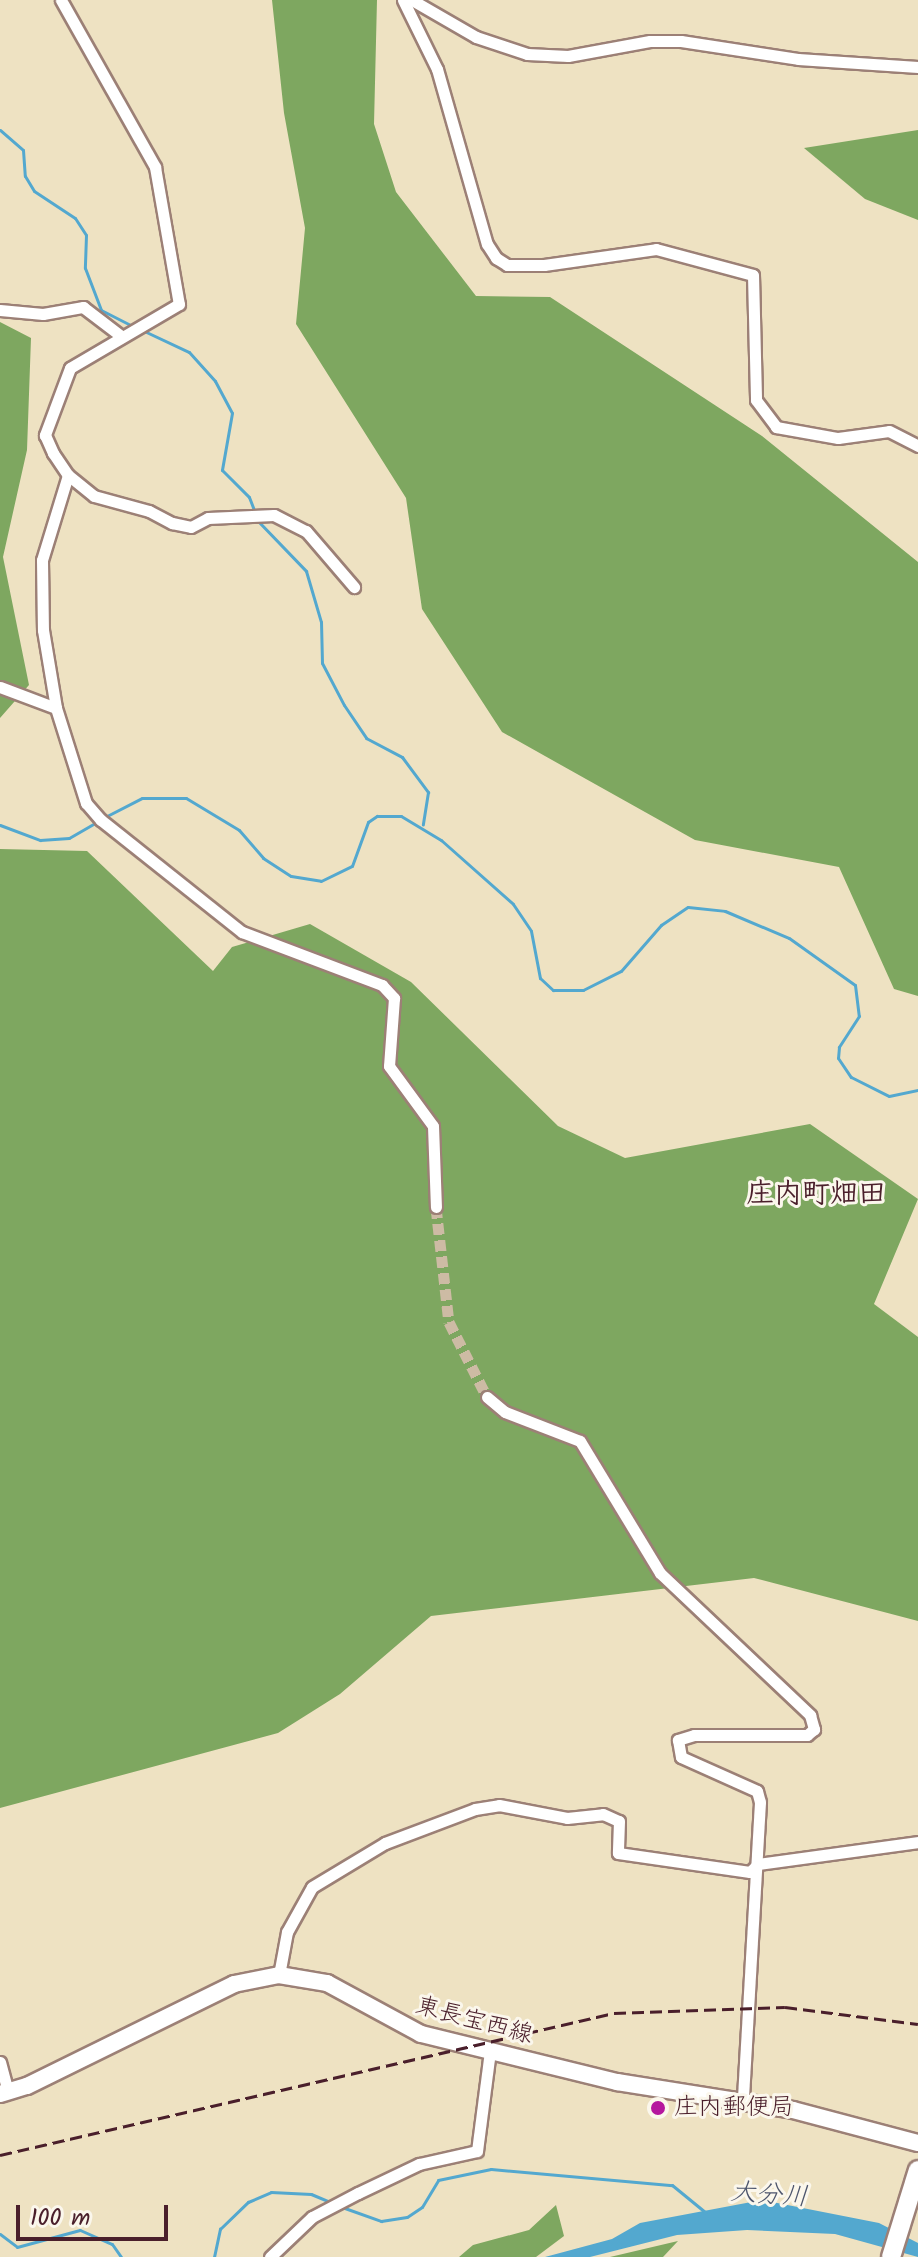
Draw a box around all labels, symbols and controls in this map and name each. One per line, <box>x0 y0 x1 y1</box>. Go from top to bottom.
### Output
district label: 庄内町畑田 <box>746 1178 886 1212</box>
street label: 東長宝西線 <box>412 1992 536 2050</box>
place label: 庄内郵便局 <box>674 2094 794 2122</box>
marker: 庄内郵便局 <box>649 2099 667 2117</box>
water label: 大分川 <box>729 2178 809 2214</box>
scale bar <box>20 2189 172 2239</box>
text: 100 m <box>30 2199 90 2238</box>

